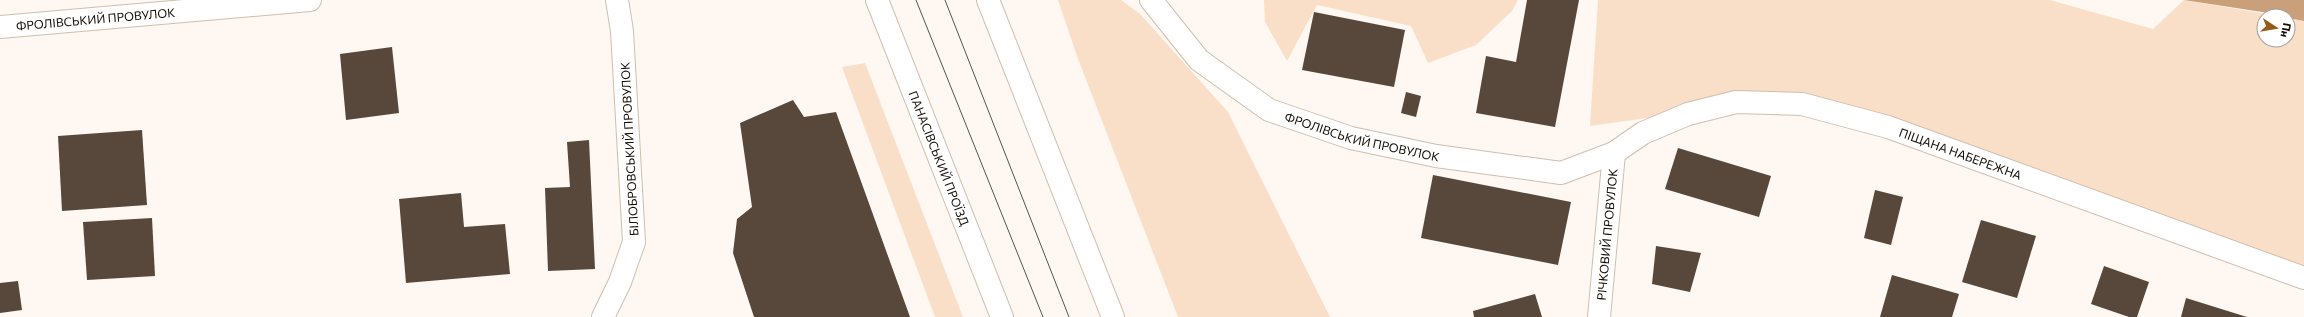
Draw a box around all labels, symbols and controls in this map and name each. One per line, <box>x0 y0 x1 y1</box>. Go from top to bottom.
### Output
street label: ФРОЛІВСЬКИЙ ПРОВУЛОК <box>16 5 176 33</box>
north arrow <box>2256 8 2296 48</box>
text: Пн <box>2278 22 2294 39</box>
street label: БІЛОБРОВСЬКИЙ ПРОВУЛОК <box>617 62 641 236</box>
street label: ПАНАСІВСЬКИЙ ПРОЇЗД <box>906 89 972 228</box>
street label: ФРОЛІВСЬКИЙ ПРОВУЛОК <box>1283 109 1441 164</box>
street label: ПІЩАНА НАБЕРЕЖНА <box>1897 125 2024 182</box>
street label: РІЧКОВИЙ ПРОВУЛОК <box>1594 168 1620 301</box>

